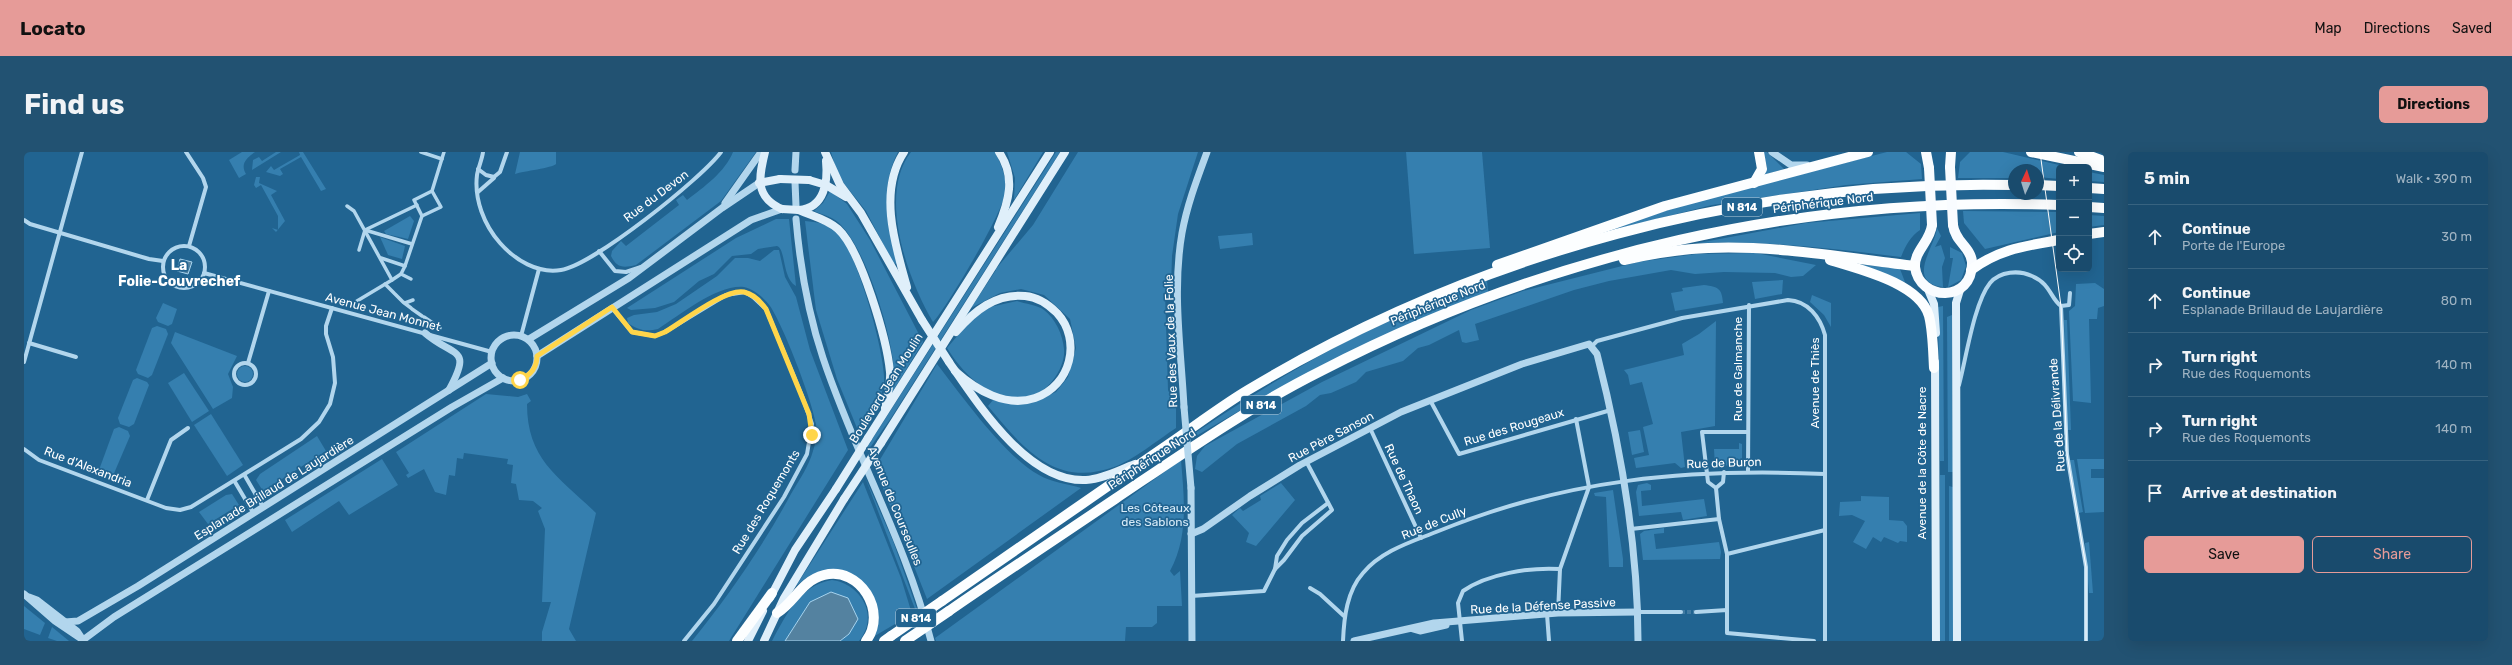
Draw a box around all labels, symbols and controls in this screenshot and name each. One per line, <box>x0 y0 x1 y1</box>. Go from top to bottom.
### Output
text: Locato <box>20 17 86 40</box>
text: Map <box>2315 20 2342 37</box>
text: Directions <box>2364 20 2430 37</box>
text: Saved <box>2452 20 2492 37</box>
button: Directions <box>2379 86 2488 123</box>
text: Find us <box>24 88 124 121</box>
north arrow <box>2008 164 2044 200</box>
map controls <box>2056 164 2092 272</box>
button: + <box>2056 164 2092 200</box>
street label: Rue du Devon <box>621 167 691 225</box>
text: 5 min <box>2144 168 2190 188</box>
text: Walk · 390 m <box>2396 171 2472 186</box>
street label: Périphérique Nord <box>1772 190 1874 216</box>
road number: N 814 <box>1722 198 1762 216</box>
button: − <box>2056 200 2092 236</box>
text: Continue <box>2182 220 2251 238</box>
icon: ahead <box>2144 226 2166 248</box>
text: 30 m <box>2441 229 2472 244</box>
button: locate <box>2056 236 2092 272</box>
text: Porte de l'Europe <box>2182 238 2285 253</box>
district label: La Folie-Couvrechef <box>118 257 241 290</box>
street label: Rue des Vaux de la Folie <box>1162 274 1180 408</box>
street label: Périphérique Nord <box>1388 278 1488 328</box>
text: Continue <box>2182 284 2251 302</box>
street label: Avenue Jean Monnet <box>324 290 442 334</box>
icon: ahead <box>2144 290 2166 312</box>
text: 80 m <box>2441 293 2472 308</box>
text: Esplanade Brillaud de Laujardière <box>2182 302 2383 317</box>
street label: Rue de Galmanche <box>1731 316 1745 421</box>
street label: Boulevard Jean Moulin <box>846 330 926 446</box>
street label: Avenue de Thiès <box>1808 337 1822 429</box>
text: Turn right <box>2182 348 2257 366</box>
icon: right <box>2144 354 2166 376</box>
text: 140 m <box>2435 357 2472 372</box>
street label: Rue de la Délivrande <box>2046 358 2068 472</box>
text: Rue des Roquemonts <box>2182 366 2311 381</box>
route start <box>511 371 529 389</box>
street label: Avenue de la Côte de Nacre <box>1915 386 1929 539</box>
road number: N 814 <box>1241 396 1281 414</box>
street label: Rue des Rougeaux <box>1462 405 1566 449</box>
street label: Rue Père Sanson <box>1286 409 1376 465</box>
text: Turn right <box>2182 412 2257 430</box>
icon: right <box>2144 418 2166 440</box>
text: 140 m <box>2435 421 2472 436</box>
route end <box>803 426 821 444</box>
street label: Périphérique Nord <box>1106 426 1198 492</box>
text: Rue des Roquemonts <box>2182 430 2311 445</box>
street label: Esplanade Brillaud de Laujardière <box>192 433 357 543</box>
street label: Rue de Thaon <box>1382 442 1426 516</box>
street label: Rue d'Alexandria <box>42 444 134 490</box>
street label: Avenue de Courseulles <box>865 444 925 568</box>
street label: Rue des Roquemonts <box>729 447 803 557</box>
street label: Rue de Buron <box>1686 455 1762 471</box>
icon: arrive <box>2144 482 2166 504</box>
text: Arrive at destination <box>2182 484 2337 502</box>
park label: Les Côteaux des Sablons <box>1121 501 1190 529</box>
street label: Rue de Cully <box>1399 503 1469 542</box>
button: Save <box>2144 536 2304 573</box>
button: Share <box>2312 536 2472 573</box>
street label: Rue de la Défense Passive <box>1470 595 1616 617</box>
road number: N 814 <box>896 609 936 627</box>

